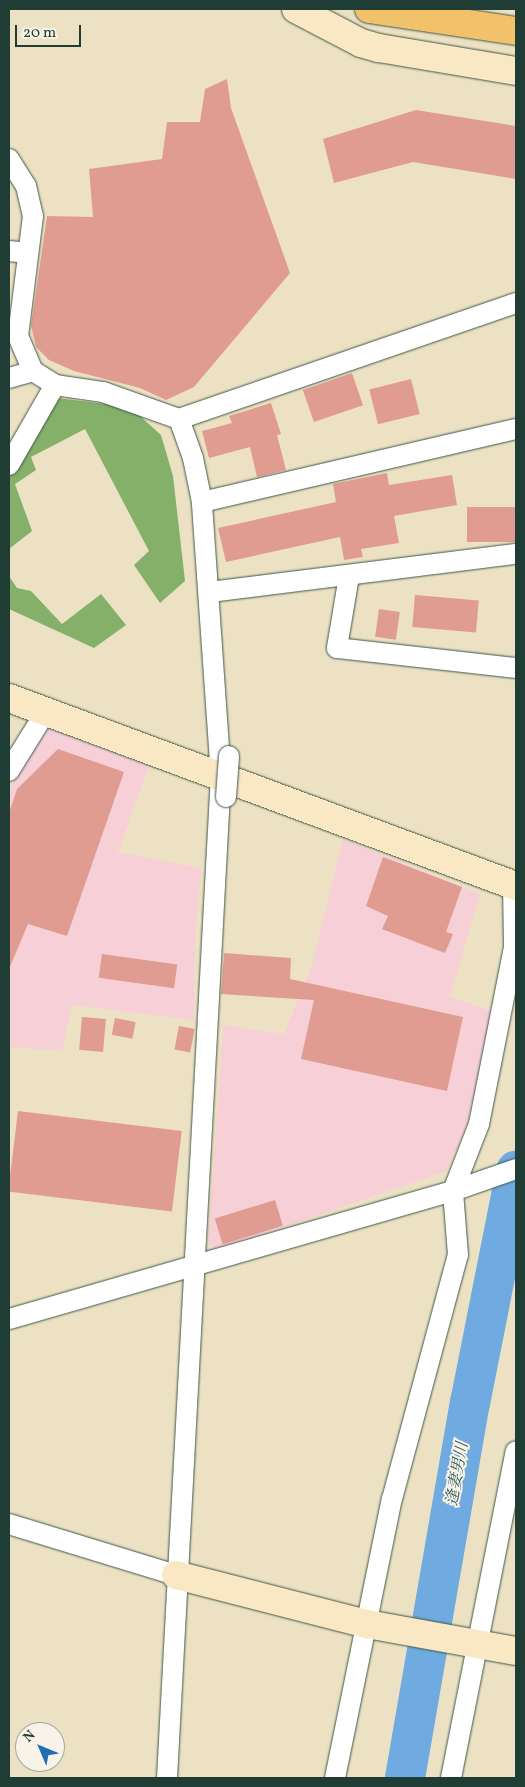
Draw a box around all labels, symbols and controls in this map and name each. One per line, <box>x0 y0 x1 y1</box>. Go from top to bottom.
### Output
scale bar <box>18 15 84 47</box>
text: 20 m <box>23 23 56 44</box>
water label: 逢妻男川 <box>443 1441 473 1507</box>
north arrow <box>15 1722 65 1772</box>
text: N <box>19 1726 40 1747</box>

